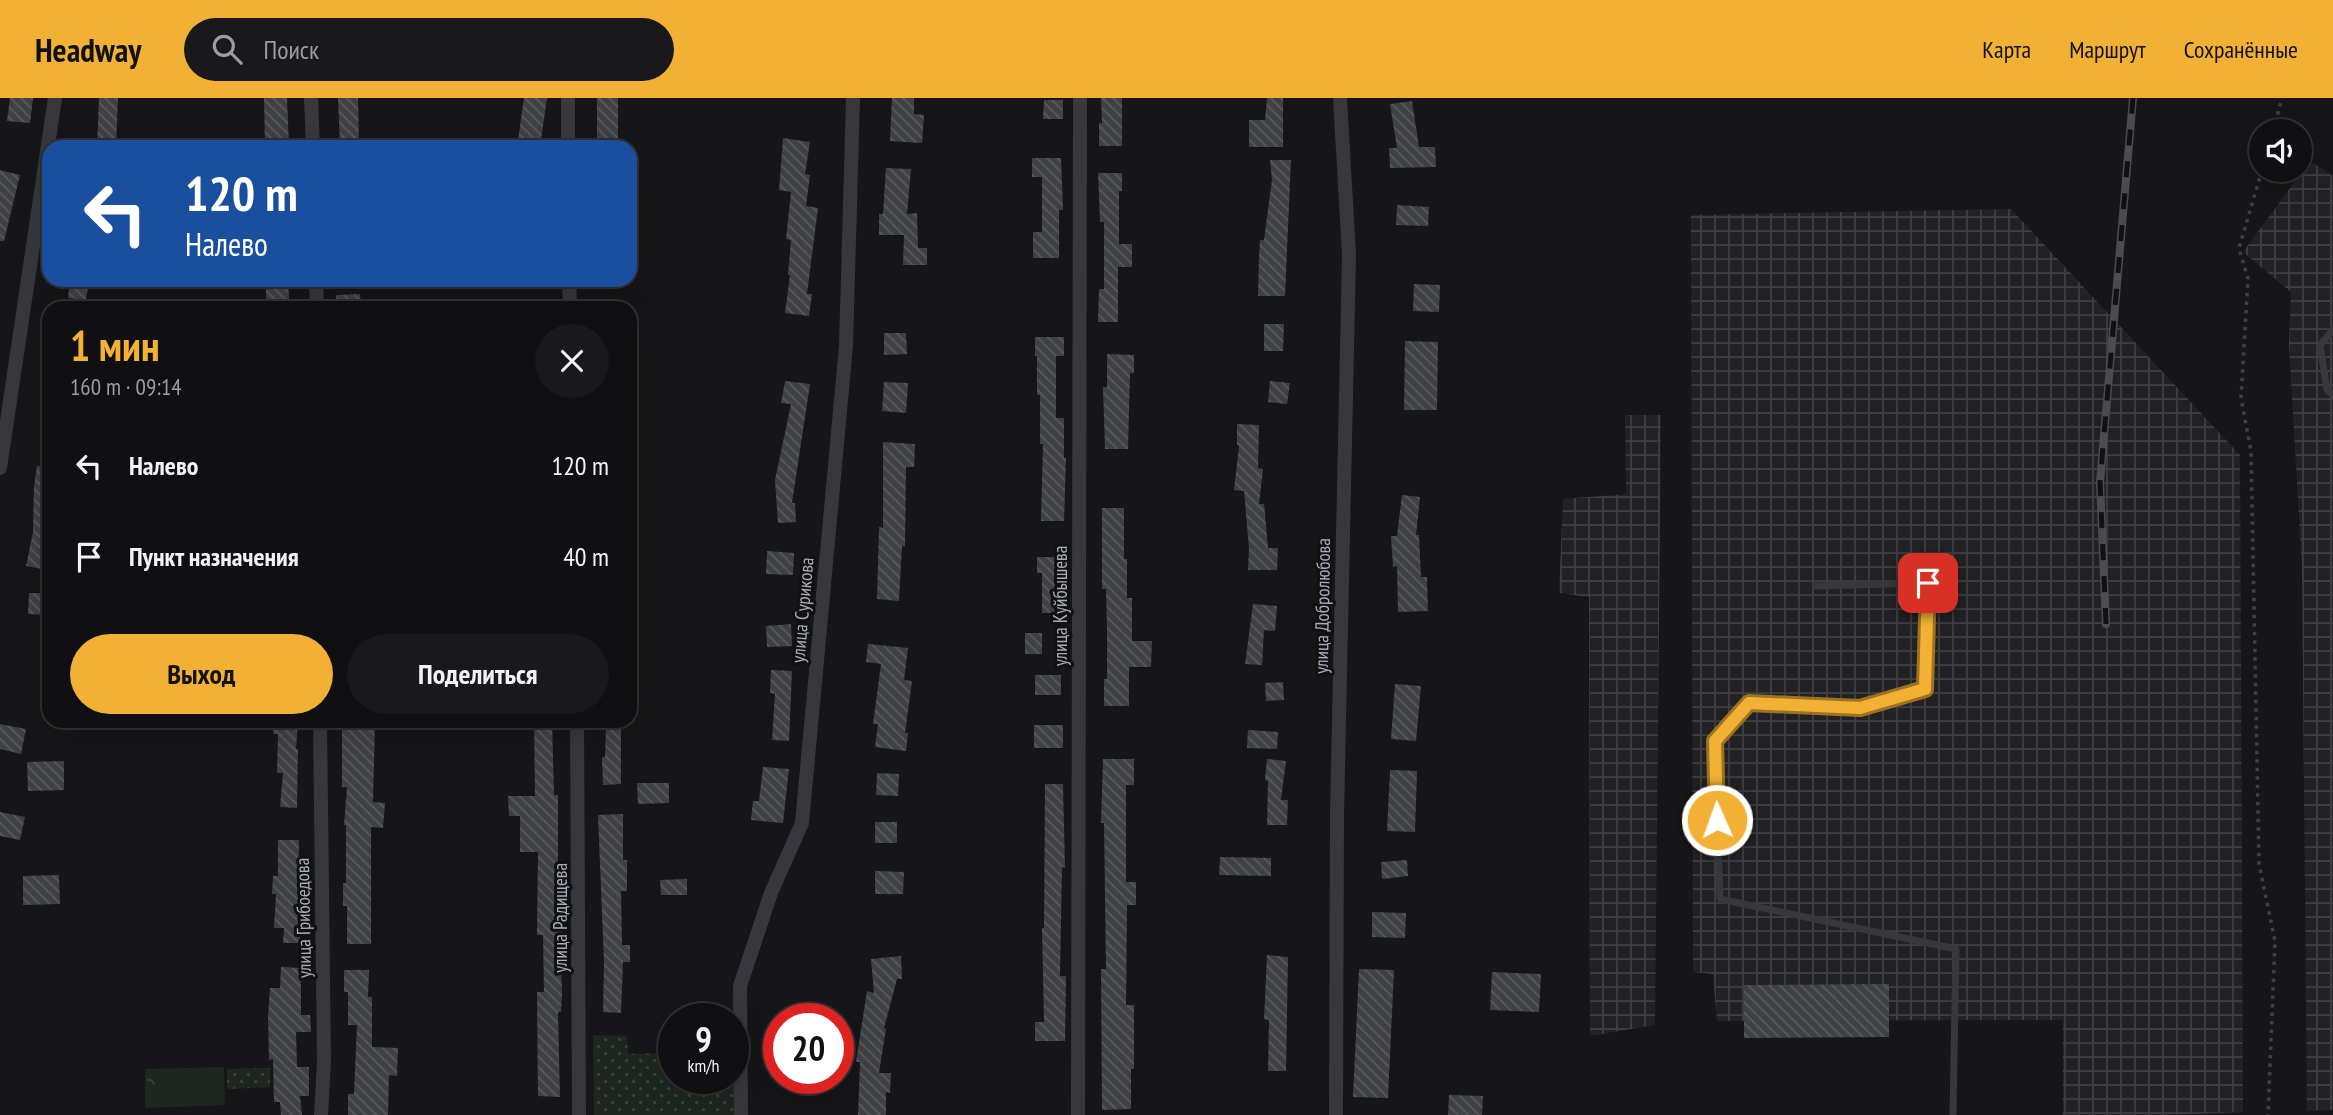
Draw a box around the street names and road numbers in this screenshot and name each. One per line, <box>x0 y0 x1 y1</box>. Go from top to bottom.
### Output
street label: улица Добролюбова <box>1309 538 1335 674</box>
street label: улица Куйбышева <box>1048 546 1072 666</box>
street label: улица Сурикова <box>785 556 819 664</box>
street label: улица Грибоедова <box>290 858 316 978</box>
street label: улица Радищева <box>548 863 572 973</box>

